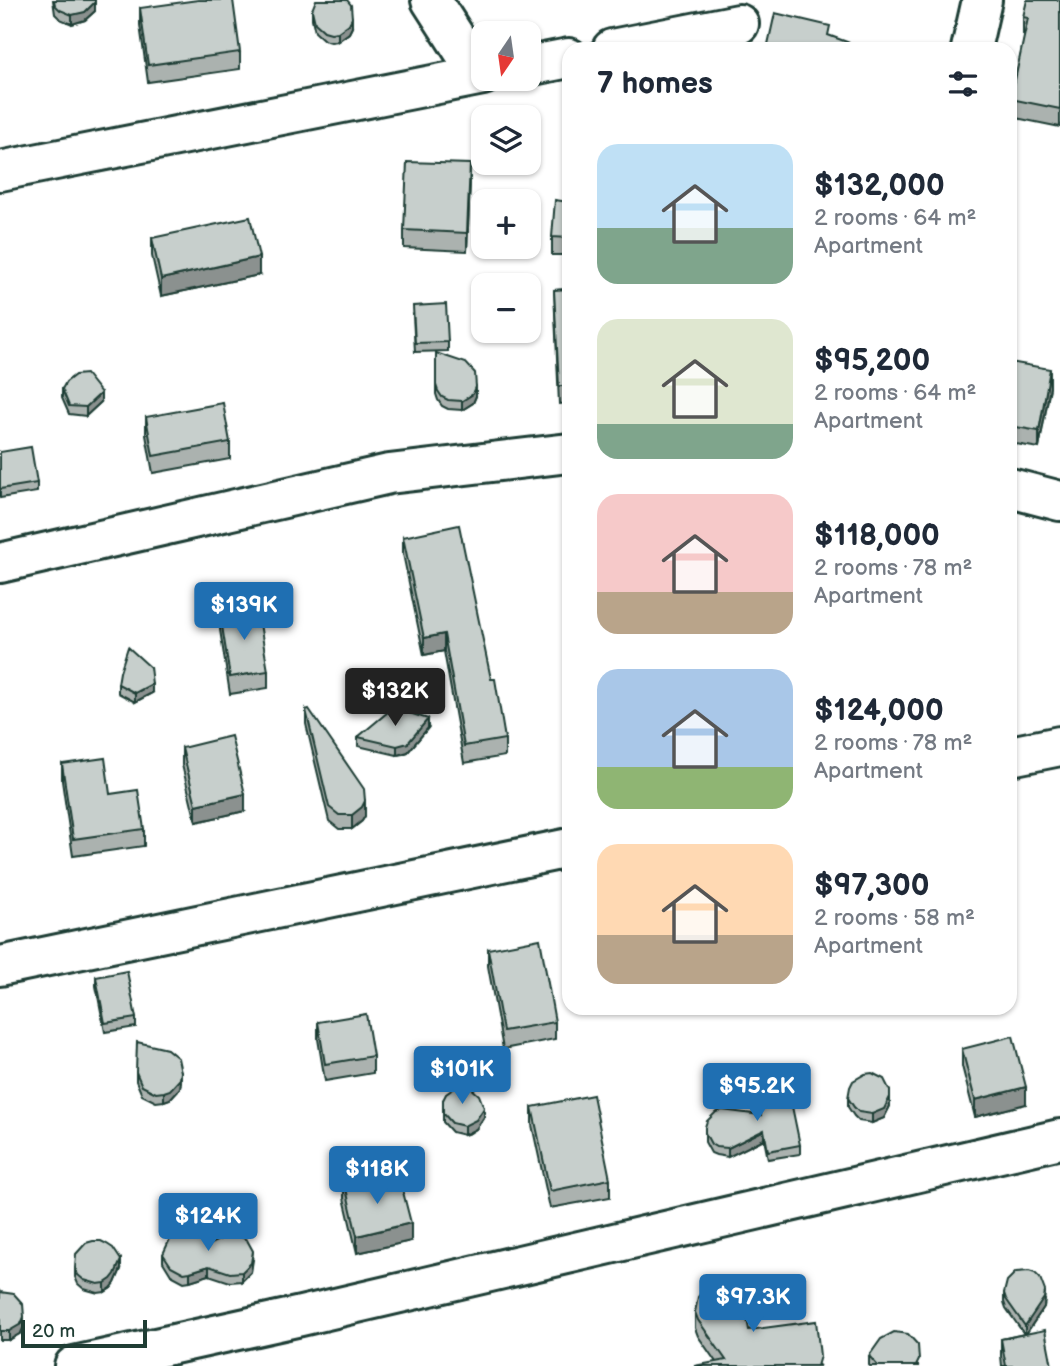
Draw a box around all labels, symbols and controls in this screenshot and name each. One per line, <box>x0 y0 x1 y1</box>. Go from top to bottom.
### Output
north arrow <box>471 21 541 91</box>
map controls <box>471 21 541 343</box>
icon: filters <box>944 65 982 103</box>
text: 7 homes <box>597 66 713 102</box>
button: layers <box>471 105 541 175</box>
text: $132,000 <box>814 168 945 204</box>
icon: home <box>653 172 737 256</box>
button: + <box>471 189 541 259</box>
text: 2 rooms · 64 m² <box>814 204 976 232</box>
text: Apartment <box>814 232 923 260</box>
button: − <box>471 273 541 343</box>
text: $95,200 <box>814 343 930 379</box>
icon: home <box>653 347 737 431</box>
text: 2 rooms · 64 m² <box>814 379 976 407</box>
text: Apartment <box>814 407 923 435</box>
text: $118,000 <box>814 518 940 554</box>
icon: home <box>653 522 737 606</box>
text: 2 rooms · 78 m² <box>814 554 972 582</box>
pin: $139K <box>195 582 293 642</box>
text: Apartment <box>814 582 923 610</box>
text: $139K <box>210 591 278 619</box>
pin: $132K <box>346 668 444 728</box>
text: $132K <box>361 677 429 705</box>
text: $124,000 <box>814 693 944 729</box>
icon: home <box>653 697 737 781</box>
text: 2 rooms · 78 m² <box>814 729 972 757</box>
text: Apartment <box>814 757 923 785</box>
text: $97,300 <box>814 868 929 904</box>
icon: home <box>653 872 737 956</box>
text: 2 rooms · 58 m² <box>814 904 975 932</box>
text: Apartment <box>814 932 923 960</box>
pin: $101K <box>413 1046 511 1106</box>
text: $101K <box>430 1055 494 1083</box>
pin: $95.2K <box>700 1064 814 1123</box>
text: $95.2K <box>719 1072 795 1100</box>
pin: $118K <box>328 1146 426 1206</box>
text: $118K <box>345 1155 409 1183</box>
pin: $124K <box>159 1194 257 1253</box>
text: $124K <box>175 1202 241 1230</box>
pin: $97.3K <box>696 1274 810 1334</box>
text: $97.3K <box>715 1283 791 1311</box>
scale bar <box>21 1317 147 1349</box>
text: 20 m <box>32 1320 75 1343</box>

